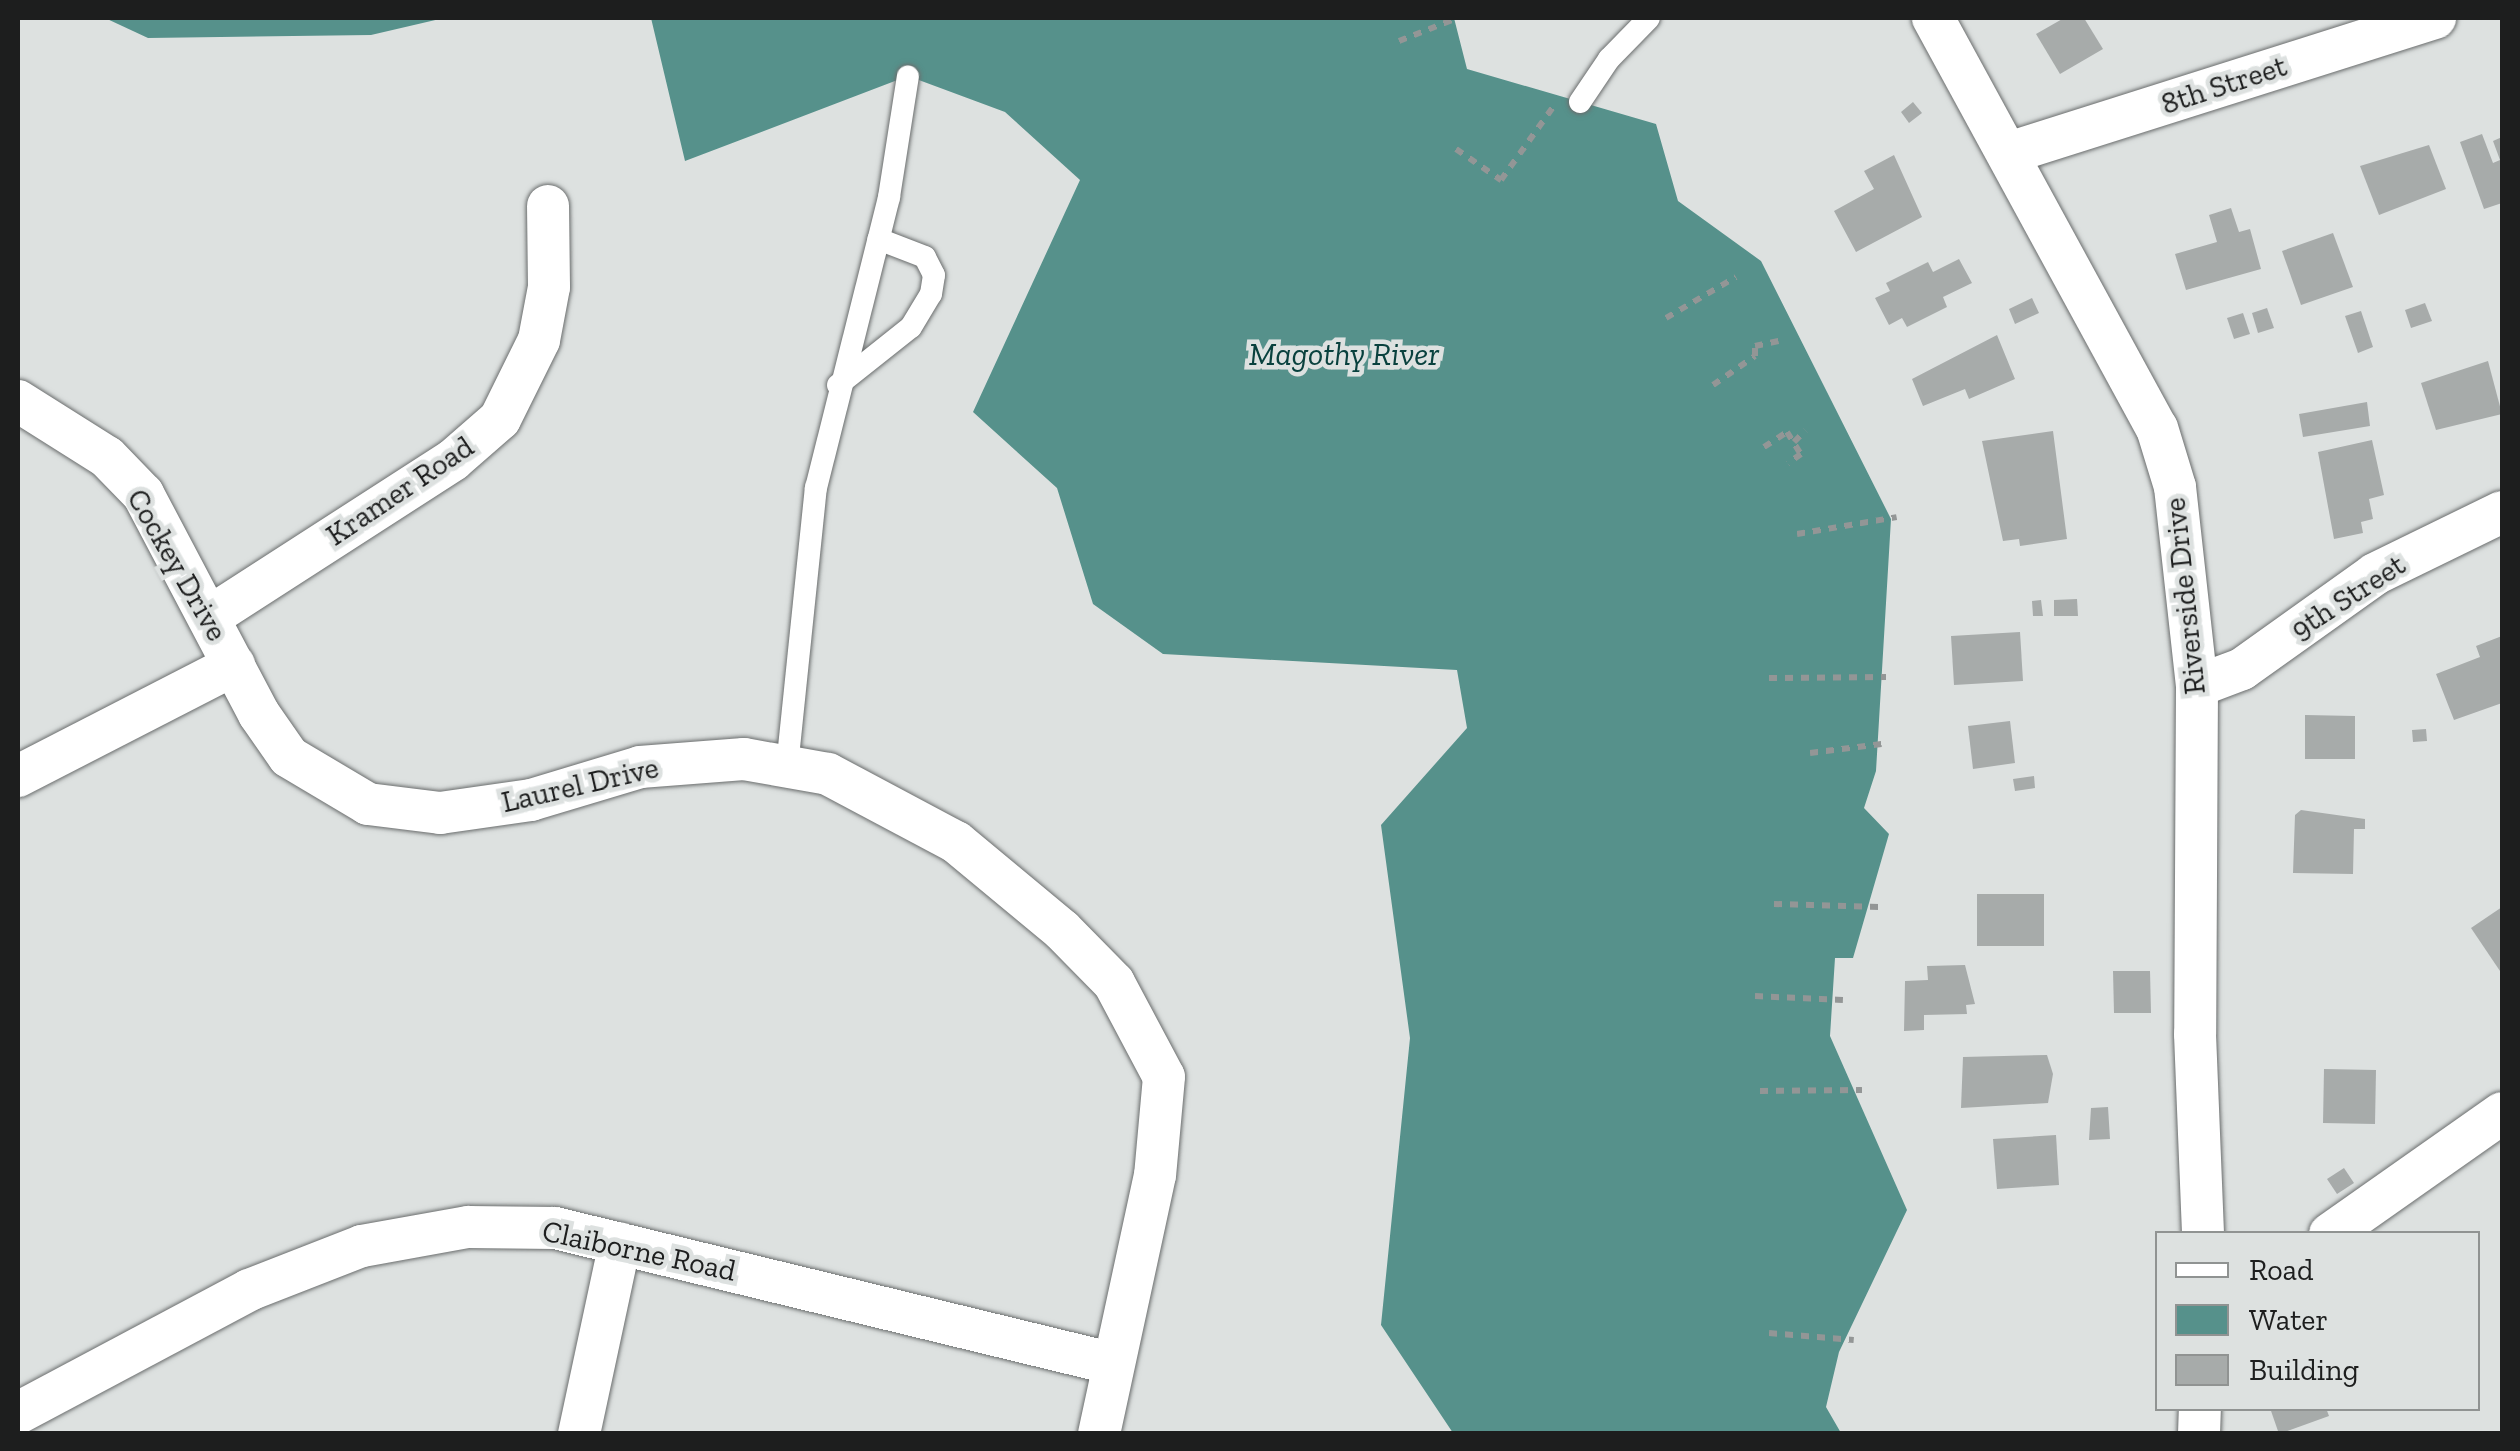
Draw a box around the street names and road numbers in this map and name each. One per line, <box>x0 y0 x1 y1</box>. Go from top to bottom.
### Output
street label: 8th Street <box>2157 48 2291 122</box>
street label: Kramer Road <box>319 428 481 554</box>
street label: Cockey Drive <box>119 482 235 648</box>
street label: Riverside Drive <box>2157 496 2213 696</box>
street label: 9th Street <box>2284 547 2412 647</box>
street label: Laurel Drive <box>498 749 662 821</box>
street label: Claiborne Road <box>539 1213 739 1289</box>

